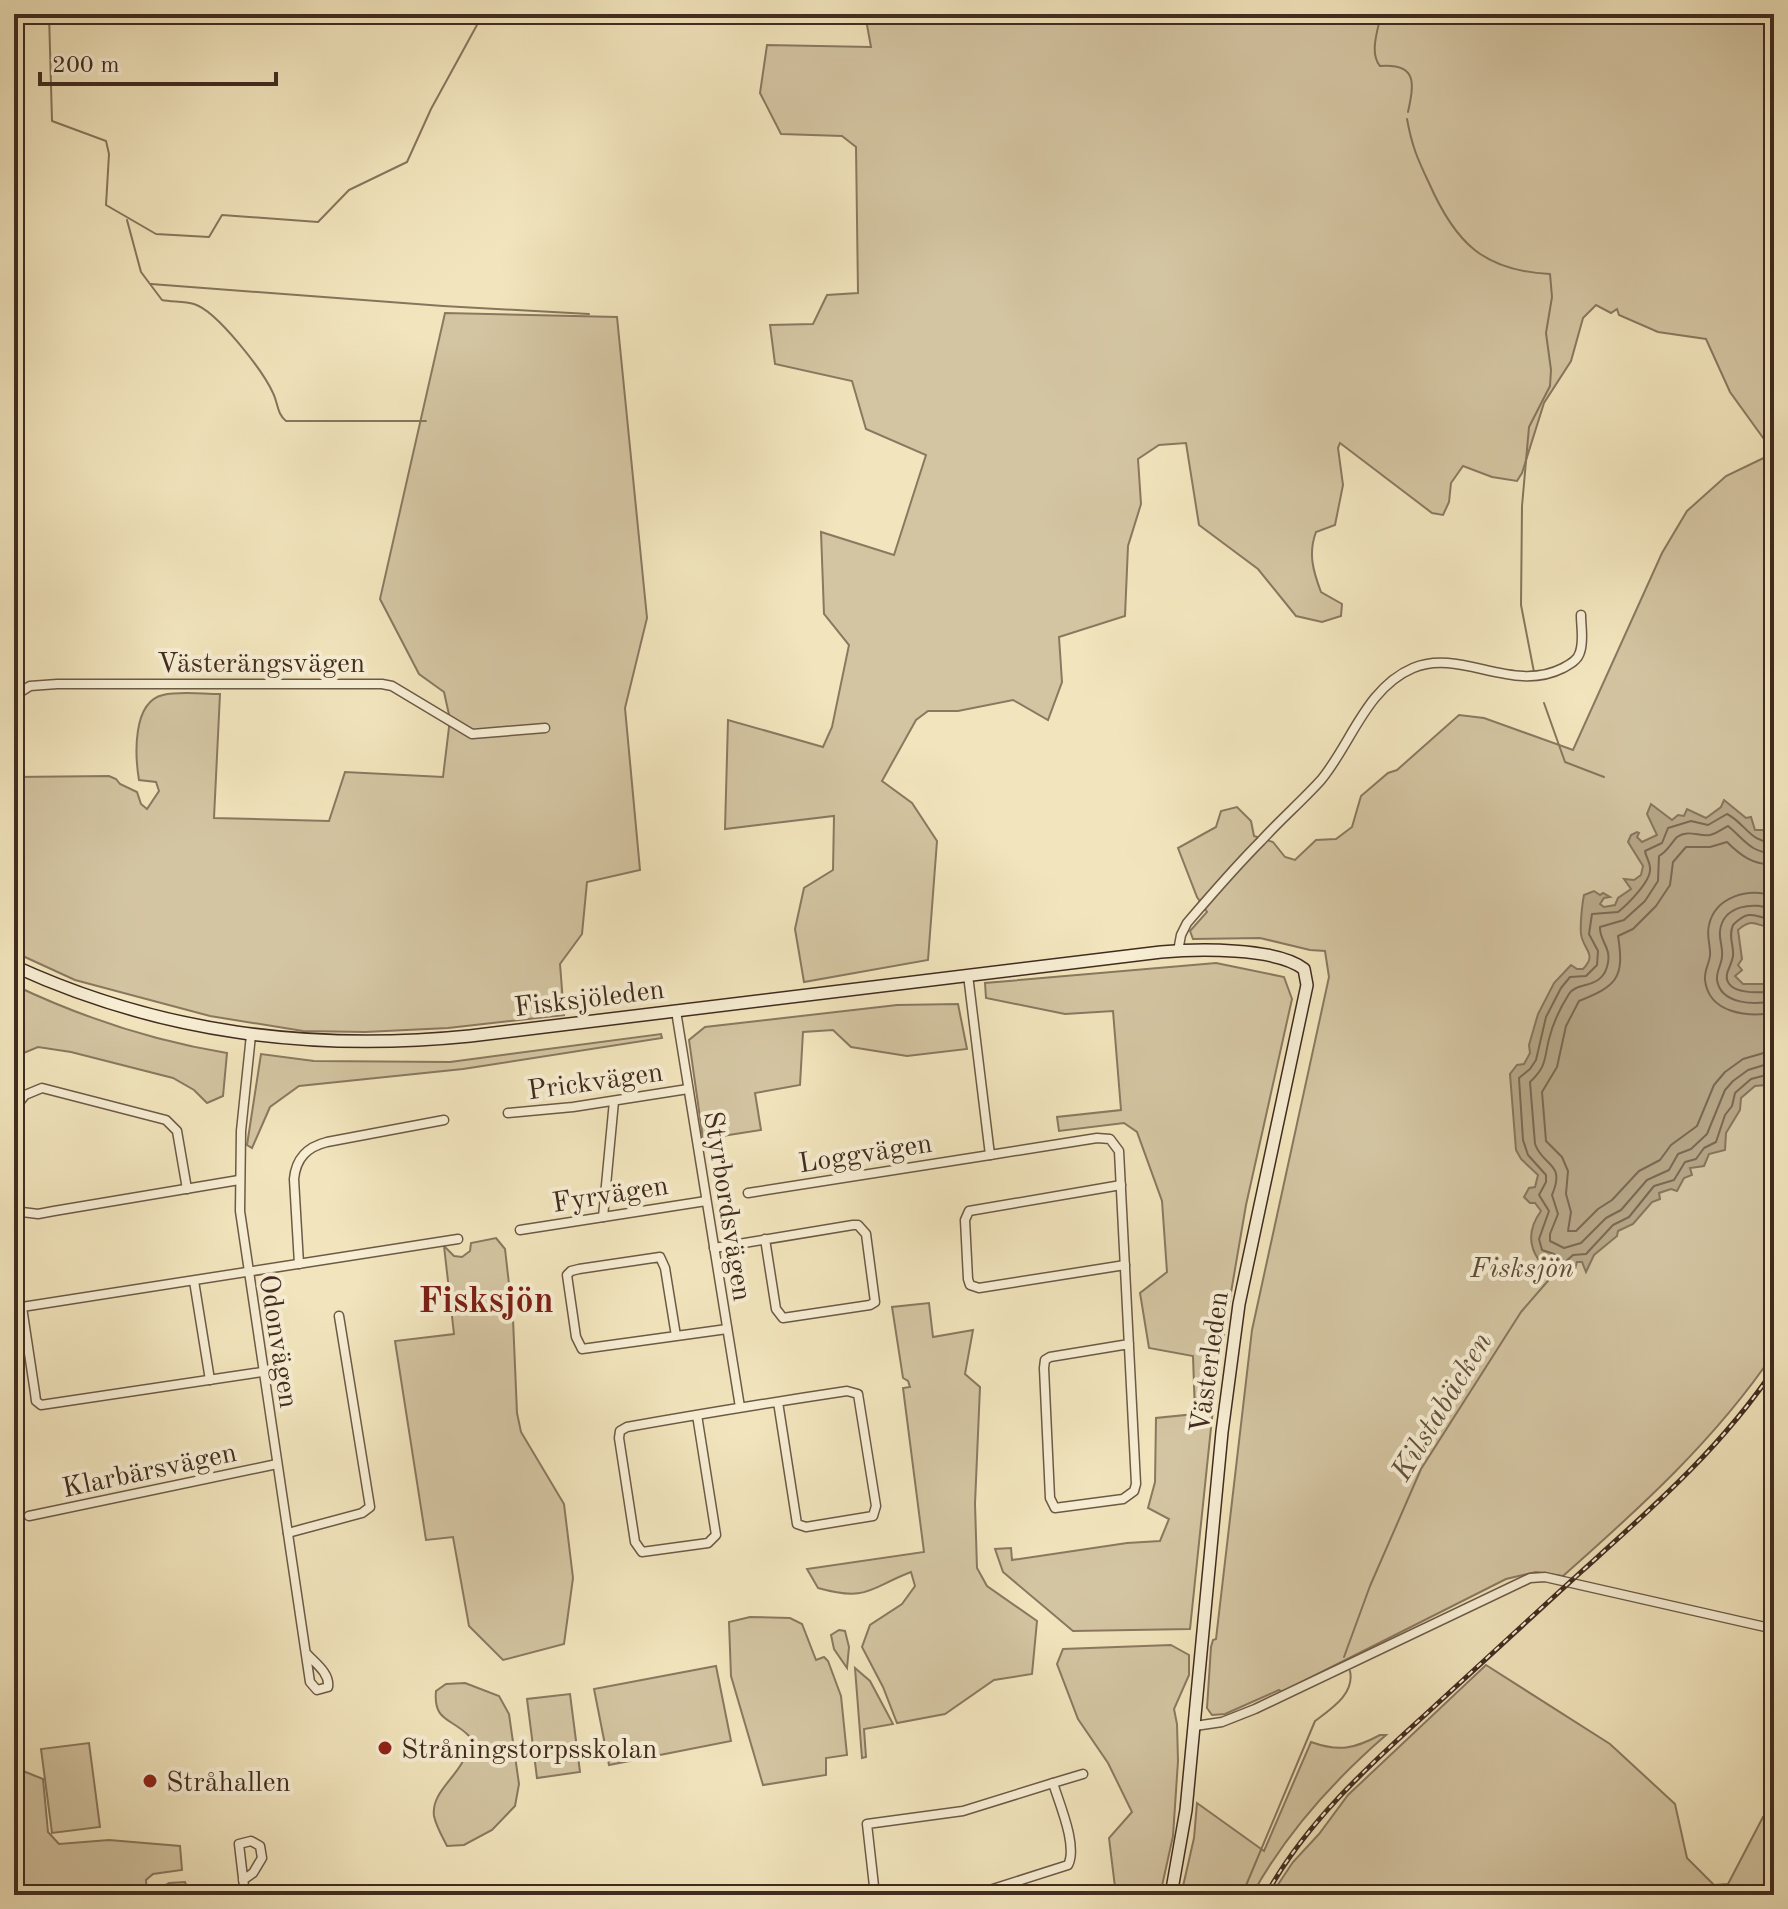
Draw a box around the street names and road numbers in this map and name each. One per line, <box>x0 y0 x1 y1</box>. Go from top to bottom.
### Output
street label: Västerängsvägen <box>157 651 365 679</box>
street label: Fisksjöleden <box>513 977 666 1023</box>
street label: Prickvägen <box>526 1060 665 1106</box>
street label: Styrbordsvägen <box>697 1110 755 1303</box>
street label: Loggvägen <box>797 1131 934 1179</box>
street label: Fyrvägen <box>550 1173 670 1219</box>
street label: Odonvägen <box>253 1273 301 1410</box>
street label: Västerleden <box>1187 1290 1235 1435</box>
street label: Klarbärsvägen <box>60 1440 239 1504</box>

